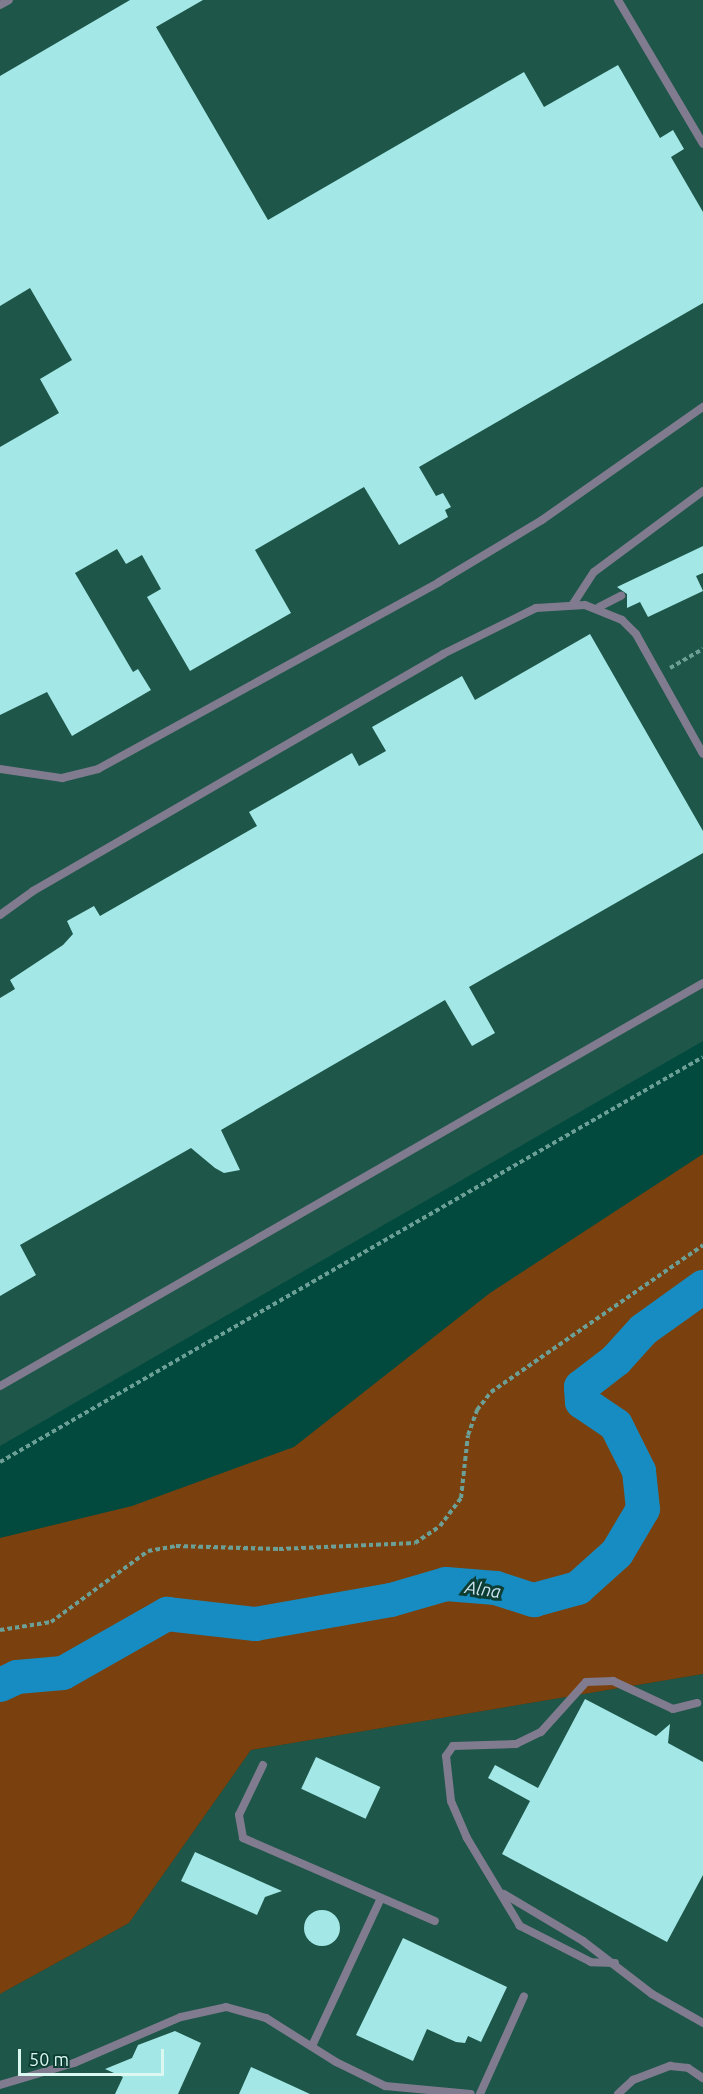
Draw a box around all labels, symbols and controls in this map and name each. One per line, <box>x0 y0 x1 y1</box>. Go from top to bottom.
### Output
water label: Alna <box>464 1576 502 1602</box>
scale bar <box>21 2037 166 2075</box>
text: 50 m <box>29 2049 69 2069</box>

